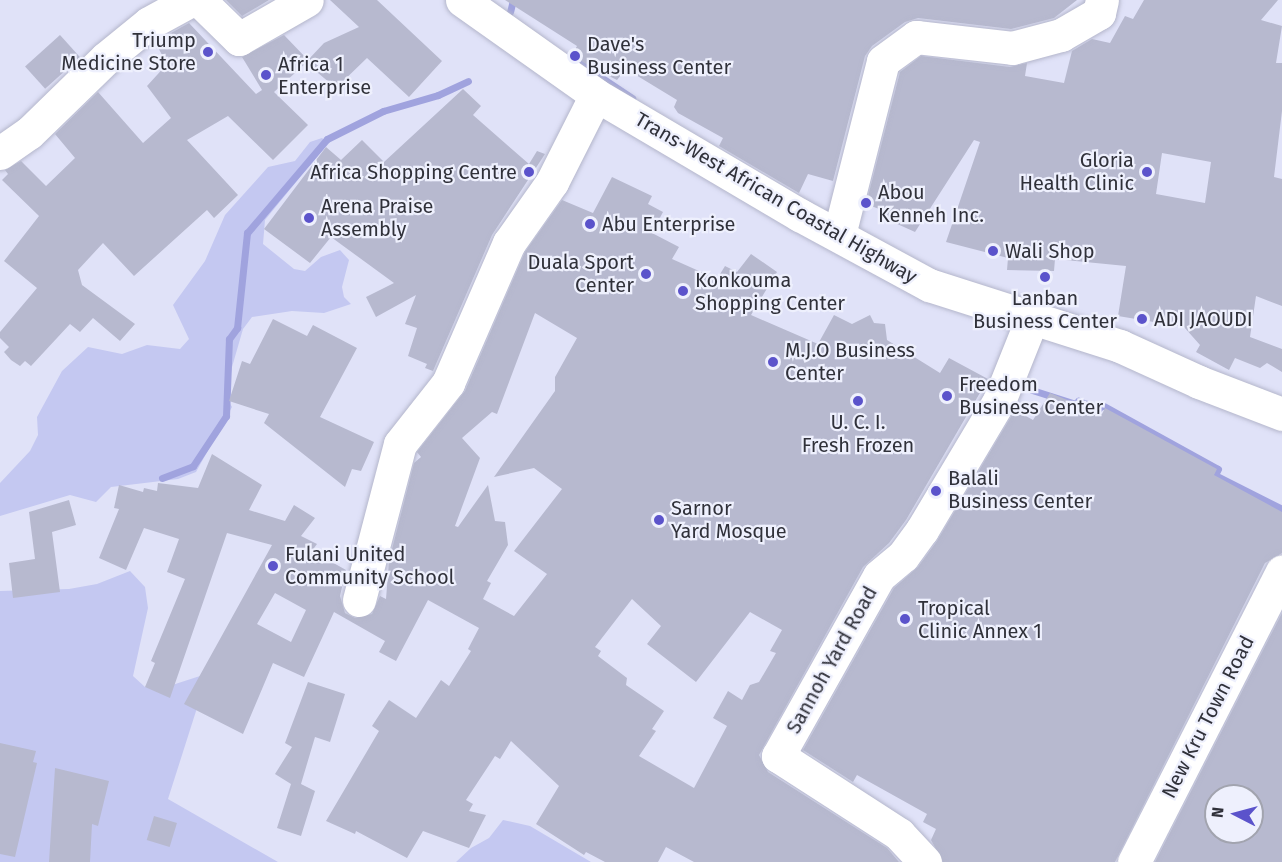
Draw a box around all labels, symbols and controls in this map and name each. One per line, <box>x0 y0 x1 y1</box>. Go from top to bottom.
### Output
place label: Triump Medicine Store <box>61 28 196 75</box>
place label: Dave's Business Center <box>587 33 731 80</box>
marker: Triump Medicine Store <box>201 45 215 59</box>
marker: Dave's Business Center <box>568 49 582 63</box>
place label: Africa 1 Enterprise <box>278 52 371 99</box>
marker: Africa 1 Enterprise <box>259 68 273 82</box>
street label: Trans-West African Coastal Highway <box>631 107 921 289</box>
place label: Gloria Health Clinic <box>1020 148 1134 195</box>
place label: Africa Shopping Centre <box>310 160 517 184</box>
marker: Gloria Health Clinic <box>1138 163 1156 181</box>
marker: Africa Shopping Centre <box>522 165 536 179</box>
place label: Abou Kenneh Inc. <box>878 180 984 227</box>
place label: Arena Praise Assembly <box>321 195 433 242</box>
marker: Abou Kenneh Inc. <box>859 196 873 210</box>
marker: Arena Praise Assembly <box>302 211 316 225</box>
place label: Abu Enterprise <box>602 212 736 236</box>
marker: Abu Enterprise <box>583 217 597 231</box>
place label: Wali Shop <box>1005 239 1095 263</box>
marker: Wali Shop <box>986 244 1000 258</box>
place label: Duala Sport Center <box>527 250 634 297</box>
marker: Duala Sport Center <box>639 267 653 281</box>
place label: Konkouma Shopping Center <box>695 268 845 315</box>
marker: Lanban Business Center <box>1038 270 1052 284</box>
marker: Konkouma Shopping Center <box>676 284 690 298</box>
place label: Lanban Business Center <box>973 286 1117 333</box>
place label: ADI JAOUDI <box>1154 307 1253 331</box>
marker: ADI JAOUDI <box>1135 312 1149 326</box>
place label: M.J.O Business Center <box>785 338 915 385</box>
marker: M.J.O Business Center <box>766 355 780 369</box>
place label: Freedom Business Center <box>959 372 1103 419</box>
marker: Freedom Business Center <box>940 389 954 403</box>
marker: U. C. I. Fresh Frozen <box>851 394 865 408</box>
place label: U. C. I. Fresh Frozen <box>802 410 914 457</box>
place label: Balali Business Center <box>948 467 1092 514</box>
marker: Balali Business Center <box>929 484 943 498</box>
place label: Sarnor Yard Mosque <box>671 496 787 543</box>
marker: Sarnor Yard Mosque <box>652 513 666 527</box>
place label: Fulani United Community School <box>285 542 454 589</box>
marker: Fulani United Community School <box>266 559 280 573</box>
street label: Sannoh Yard Road <box>782 582 882 738</box>
place label: Tropical Clinic Annex 1 <box>918 596 1042 643</box>
marker: Tropical Clinic Annex 1 <box>896 610 914 628</box>
street label: New Kru Town Road <box>1157 632 1259 802</box>
north arrow <box>1204 784 1264 844</box>
text: N <box>1208 806 1228 819</box>

